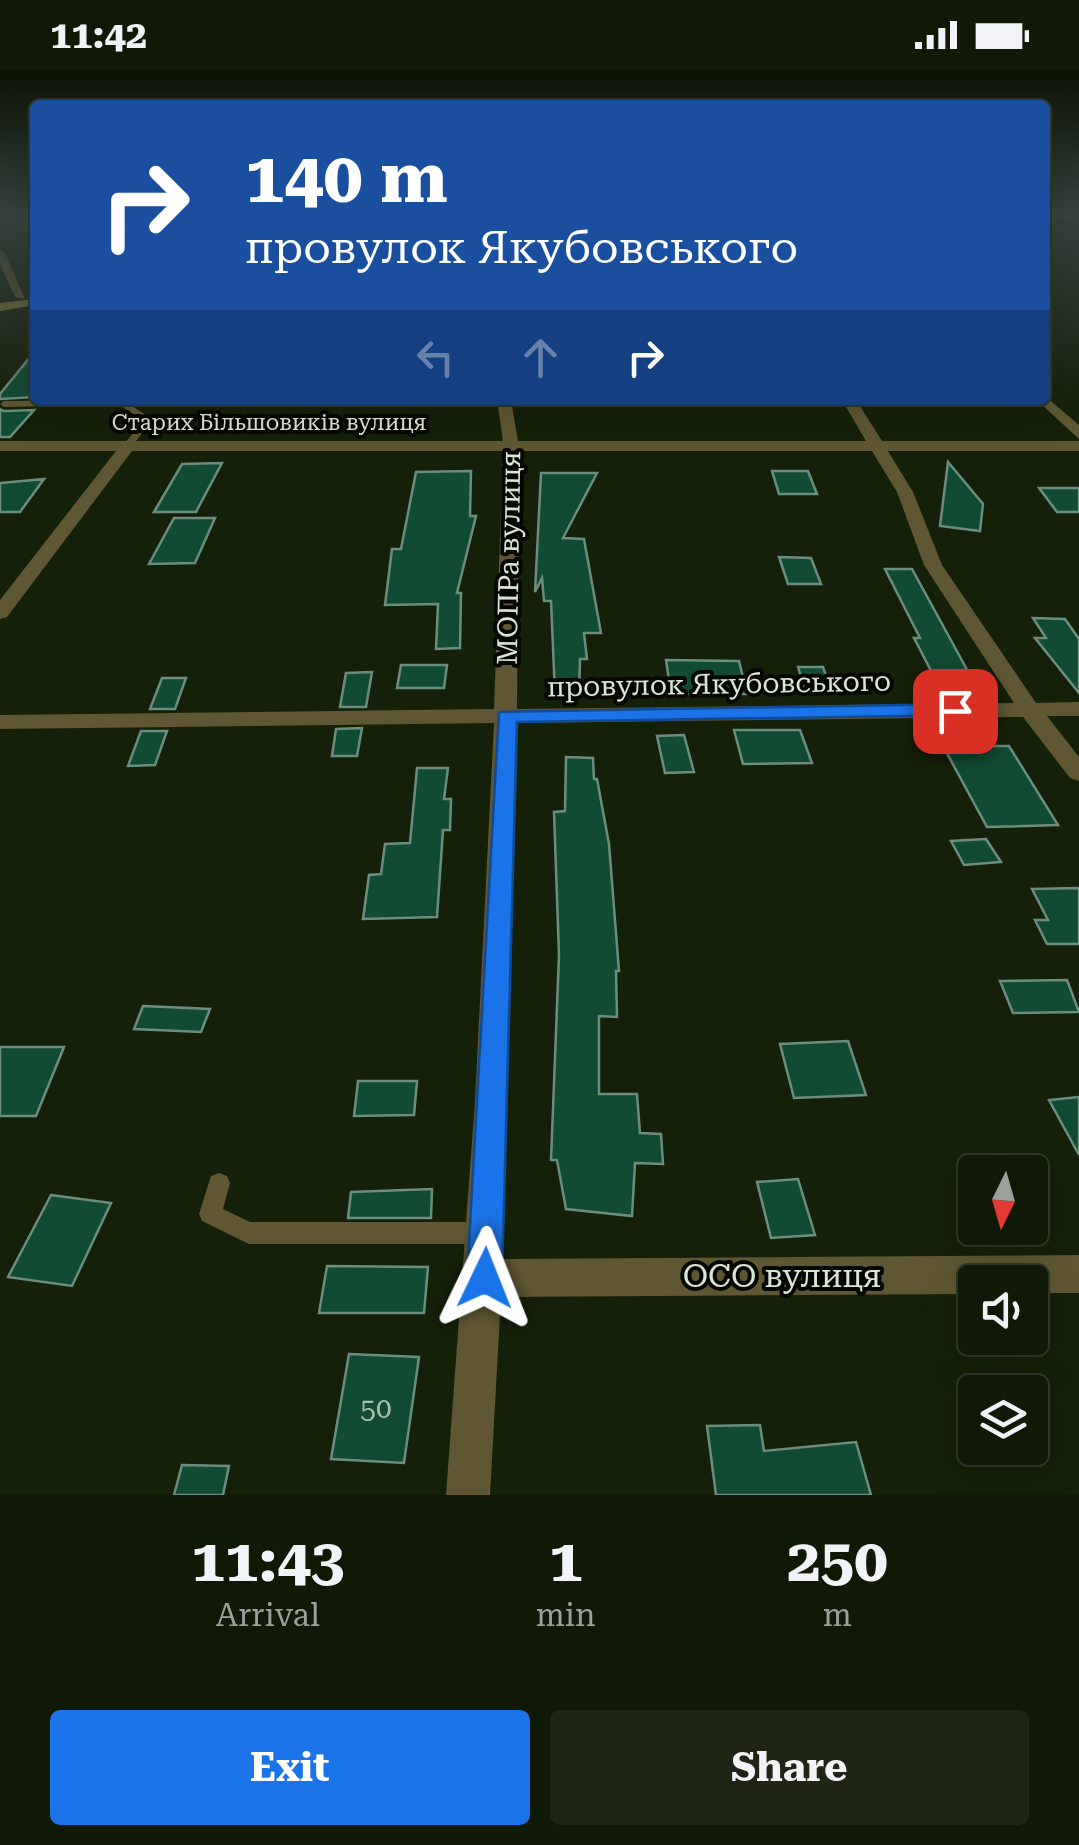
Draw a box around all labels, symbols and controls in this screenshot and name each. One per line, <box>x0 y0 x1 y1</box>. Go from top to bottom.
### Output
text: 11:42 <box>50 13 147 57</box>
text: 140 m <box>245 137 448 219</box>
icon: right <box>80 140 210 270</box>
text: провулок Якубовського <box>245 221 798 274</box>
icon: left <box>408 330 463 385</box>
icon: ahead <box>513 330 568 385</box>
icon: right <box>618 330 673 385</box>
street label: Старих Більшовиків вулиця <box>112 410 426 435</box>
street label: МОПРа вулиця <box>491 451 527 665</box>
street label: провулок Якубовського <box>547 664 891 704</box>
pin <box>913 669 998 754</box>
icon: arrive <box>928 684 983 739</box>
north arrow <box>958 1155 1048 1245</box>
map controls <box>958 1155 1048 1465</box>
position arrow <box>433 1226 537 1330</box>
street label: ОСО вулиця <box>683 1257 881 1295</box>
button: sound <box>958 1265 1048 1355</box>
button: layers <box>958 1375 1048 1465</box>
house number: 50 <box>360 1392 392 1425</box>
text: 11:43 <box>191 1525 344 1596</box>
text: 1 <box>549 1525 582 1596</box>
text: 250 <box>787 1525 888 1596</box>
text: Arrival <box>216 1596 320 1634</box>
text: min <box>536 1596 596 1634</box>
text: m <box>823 1596 852 1634</box>
button: Exit <box>50 1710 530 1825</box>
button: Share <box>550 1710 1029 1825</box>

